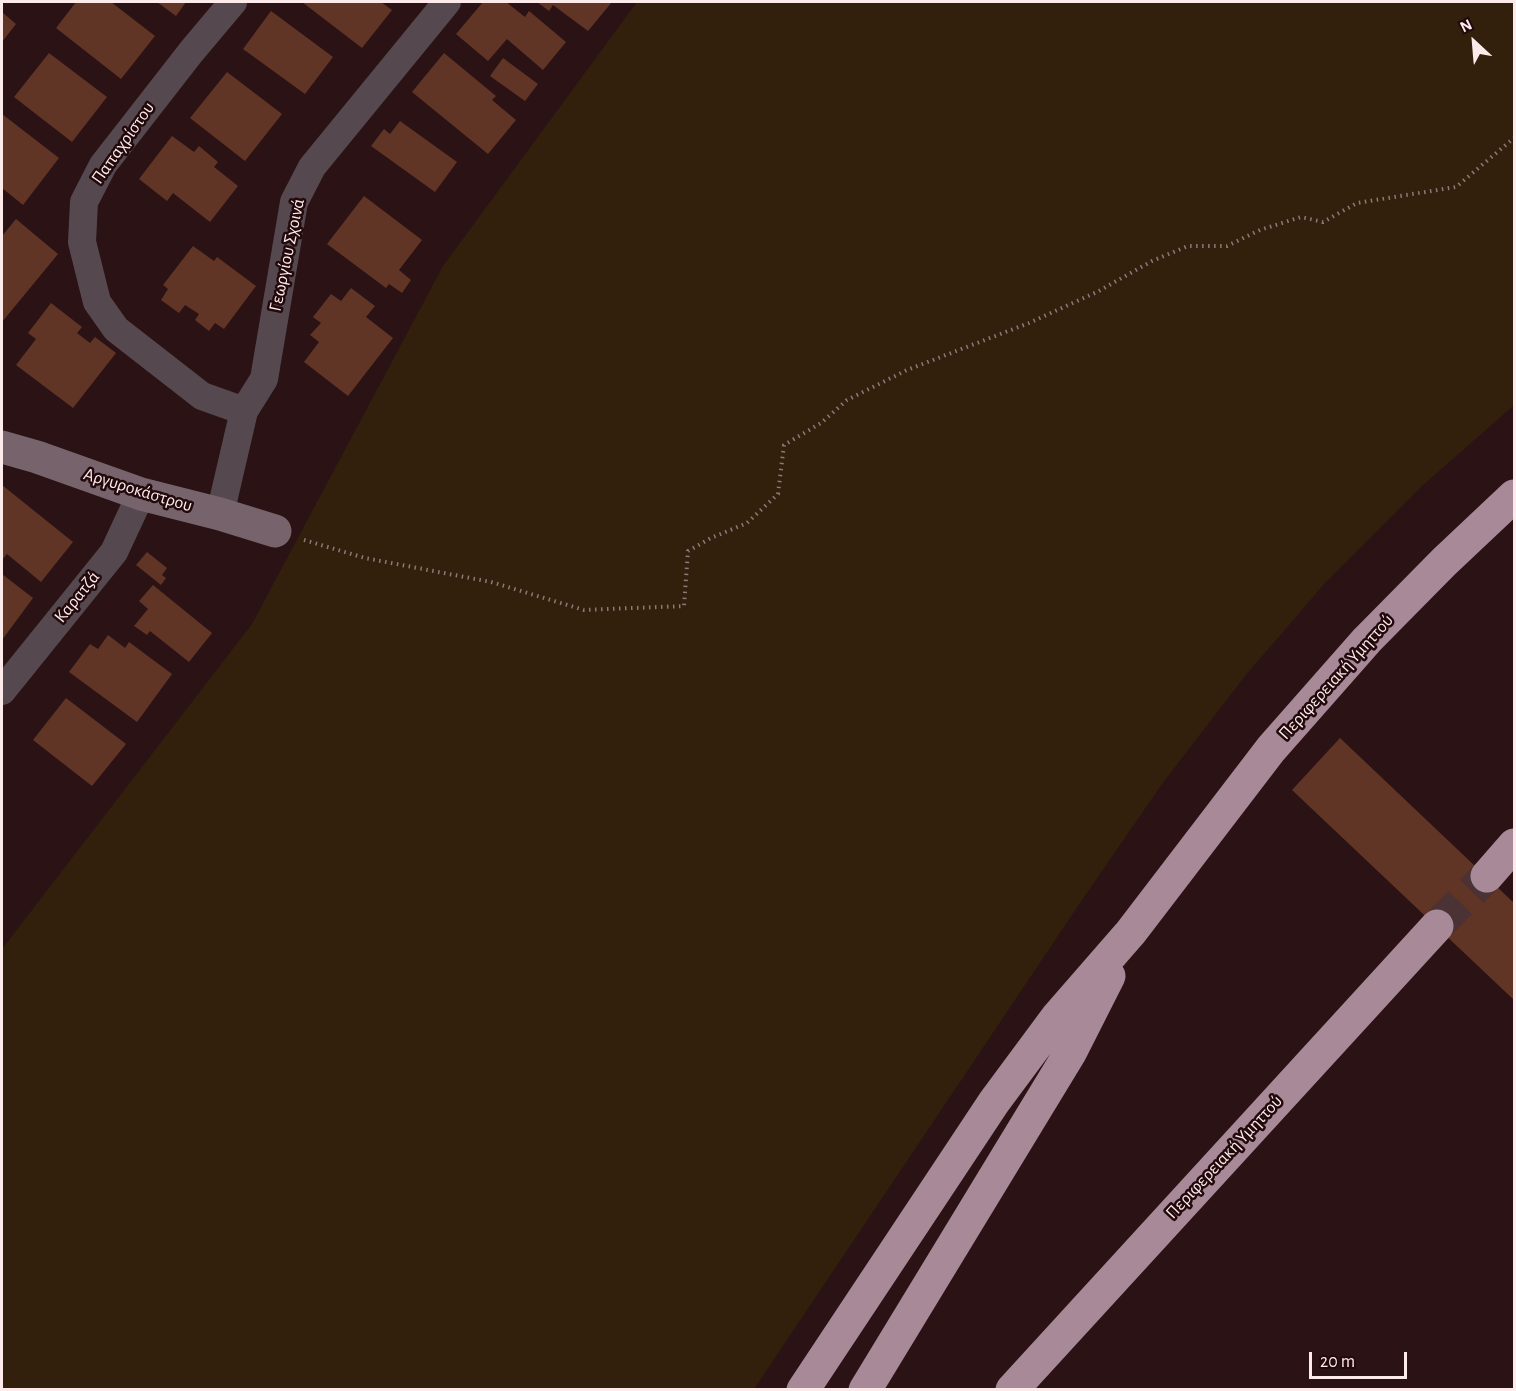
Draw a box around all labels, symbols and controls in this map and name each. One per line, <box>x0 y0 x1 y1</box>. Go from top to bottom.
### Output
north arrow <box>1444 12 1504 72</box>
text: N <box>1458 16 1475 35</box>
street label: Παπαχρίστου <box>87 98 159 188</box>
street label: Γεωργίου Σχοινά <box>265 197 309 313</box>
street label: Αργυροκάστρου <box>81 463 195 517</box>
street label: Καρατζά <box>50 567 104 627</box>
street label: Περιφερειακή Υμηττού <box>1274 610 1398 744</box>
street label: Περιφερειακή Υμηττού <box>1161 1091 1287 1223</box>
scale bar <box>1312 1340 1410 1378</box>
text: 20 m <box>1320 1353 1355 1371</box>

